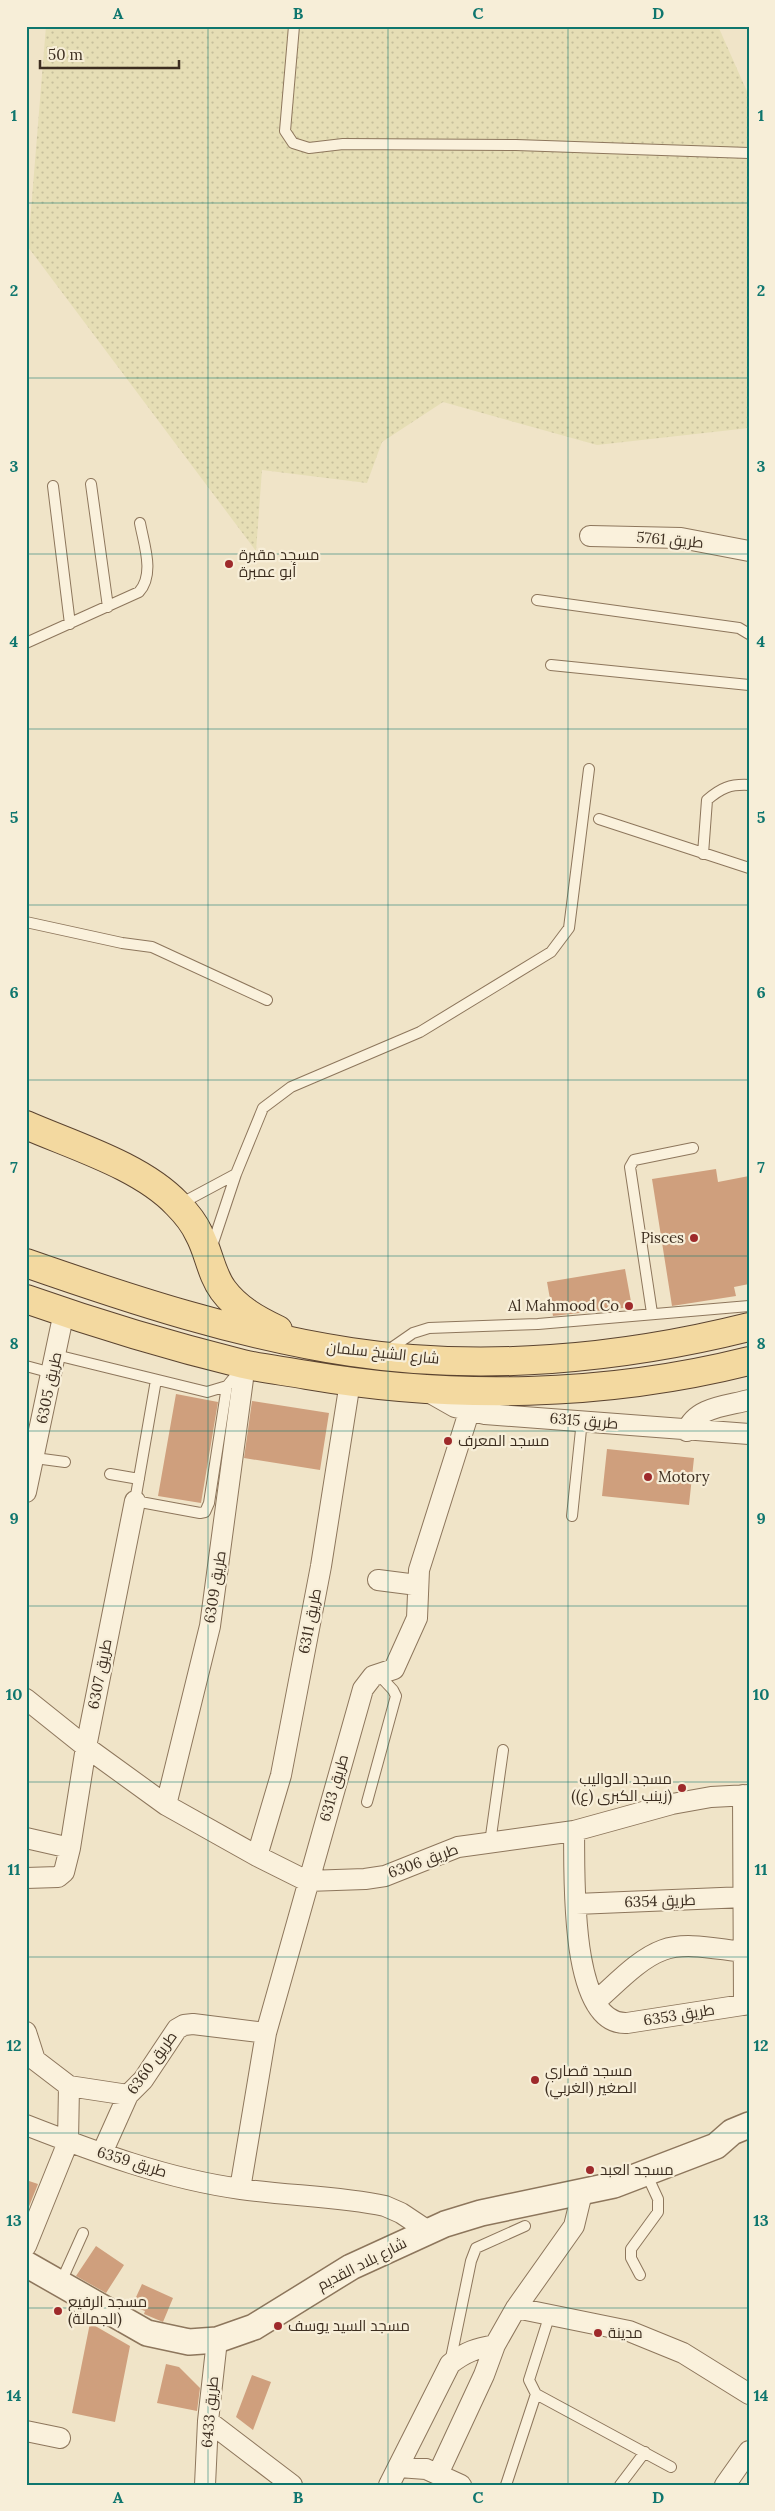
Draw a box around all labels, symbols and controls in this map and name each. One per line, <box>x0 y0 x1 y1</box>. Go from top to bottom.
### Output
text: A <box>113 3 124 23</box>
text: B <box>293 3 304 23</box>
text: C <box>472 3 484 23</box>
text: D <box>652 3 664 23</box>
scale bar <box>40 38 179 70</box>
text: 50 m <box>48 45 83 64</box>
text: 1 <box>11 105 17 125</box>
text: 1 <box>758 105 764 125</box>
text: 2 <box>10 280 18 300</box>
text: 2 <box>757 280 765 300</box>
text: 3 <box>10 456 19 476</box>
text: 3 <box>757 456 766 476</box>
street label: طريق 5761 <box>636 527 704 553</box>
place label: مسجد مقبرة أبو عمبرة <box>239 545 319 581</box>
marker: مسجد مقبرة أبو عمبرة <box>223 558 235 570</box>
text: 4 <box>10 631 19 651</box>
text: 4 <box>757 631 766 651</box>
text: 5 <box>10 807 19 827</box>
text: 5 <box>757 807 766 827</box>
text: 6 <box>9 982 19 1002</box>
text: 6 <box>756 982 766 1002</box>
text: 7 <box>10 1157 18 1177</box>
text: 7 <box>757 1157 765 1177</box>
place label: Pisces <box>641 1228 684 1247</box>
marker: Pisces <box>688 1232 700 1244</box>
place label: Al Mahmood Co <box>507 1296 619 1315</box>
marker: Al Mahmood Co <box>623 1300 635 1312</box>
text: 8 <box>9 1333 19 1353</box>
text: 8 <box>756 1333 766 1353</box>
street label: شارع الشيخ سلمان <box>325 1337 440 1370</box>
street label: طريق 6305 <box>32 1350 66 1426</box>
street label: طريق 6315 <box>549 1408 619 1434</box>
place label: مسجد المعرف <box>458 1431 549 1450</box>
marker: مسجد المعرف <box>442 1435 454 1447</box>
place label: Motory <box>658 1467 710 1486</box>
marker: Motory <box>642 1471 654 1483</box>
text: 9 <box>9 1508 19 1528</box>
text: 9 <box>756 1508 766 1528</box>
street label: طريق 6309 <box>199 1549 231 1625</box>
street label: طريق 6311 <box>294 1587 326 1655</box>
street label: طريق 6307 <box>83 1637 117 1711</box>
text: 10 <box>6 1684 22 1704</box>
text: 10 <box>753 1684 769 1704</box>
street label: طريق 6313 <box>315 1752 353 1824</box>
place label: مسجد الدواليب (زينب الكبرى (ع)) <box>571 1769 672 1807</box>
marker: مسجد الدواليب (زينب الكبرى (ع)) <box>676 1782 688 1794</box>
street label: طريق 6306 <box>385 1839 461 1883</box>
text: 11 <box>8 1859 21 1879</box>
text: 11 <box>755 1859 768 1879</box>
street label: طريق 6354 <box>624 1890 696 1912</box>
street label: طريق 6353 <box>642 2000 716 2030</box>
street label: طريق 6360 <box>122 2027 182 2099</box>
text: 12 <box>6 2035 22 2055</box>
text: 12 <box>753 2035 769 2055</box>
place label: مسجد قصاري الصغير (الغربي) <box>545 2061 637 2100</box>
marker: مسجد قصاري الصغير (الغربي) <box>529 2074 541 2086</box>
street label: طريق 6359 <box>95 2142 169 2182</box>
place label: مسجد العبد <box>600 2160 674 2179</box>
marker: مسجد العبد <box>584 2164 596 2176</box>
text: 13 <box>6 2210 22 2230</box>
text: 13 <box>753 2210 769 2230</box>
street label: شارع بلاد القديم <box>314 2233 411 2296</box>
place label: مسجد الرفيع (الجمالة) <box>68 2292 147 2329</box>
marker: مسجد الرفيع (الجمالة) <box>52 2305 64 2317</box>
place label: مسجد السيد يوسف <box>288 2316 410 2335</box>
marker: مسجد السيد يوسف <box>272 2320 284 2332</box>
place label: مدينة <box>608 2323 643 2342</box>
marker: مدينة <box>592 2327 604 2339</box>
street label: طريق 6433 <box>197 2375 223 2449</box>
text: 14 <box>6 2385 22 2405</box>
text: 14 <box>753 2385 769 2405</box>
text: A <box>113 2487 124 2507</box>
text: B <box>293 2487 304 2507</box>
text: C <box>472 2487 484 2507</box>
text: D <box>652 2487 664 2507</box>

